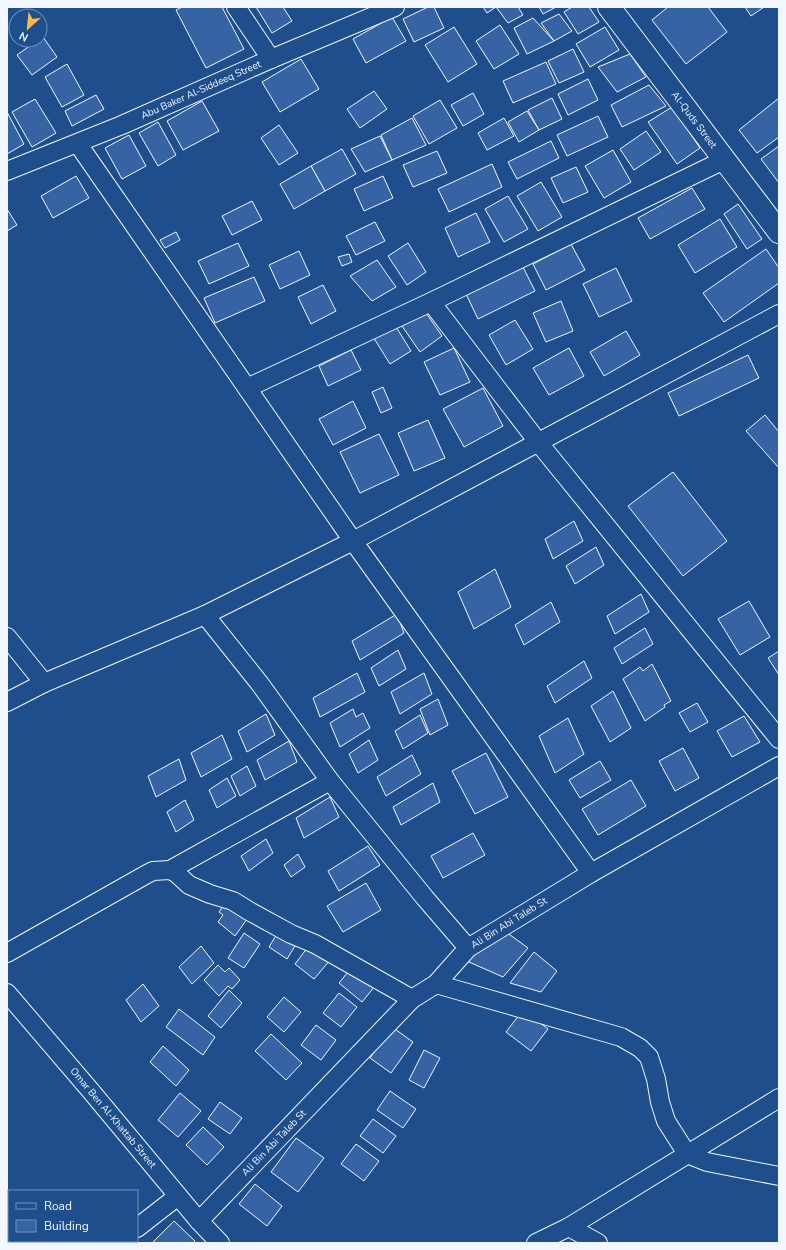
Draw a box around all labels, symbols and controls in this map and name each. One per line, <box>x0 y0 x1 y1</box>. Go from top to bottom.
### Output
north arrow <box>8 8 48 48</box>
text: N <box>17 28 31 45</box>
street label: Abu Baker Al-Siddeeq Street <box>139 57 264 123</box>
street label: Al-Quds Street <box>668 89 720 152</box>
street label: Ali Bin Abi Taleb St <box>468 894 550 952</box>
street label: Omar Ben Al-Khattab Street <box>67 1065 160 1172</box>
street label: Ali Bin Abi Taleb St <box>239 1106 310 1179</box>
legend <box>8 1190 138 1242</box>
text: Road <box>44 1198 72 1214</box>
text: Building <box>44 1218 89 1234</box>

